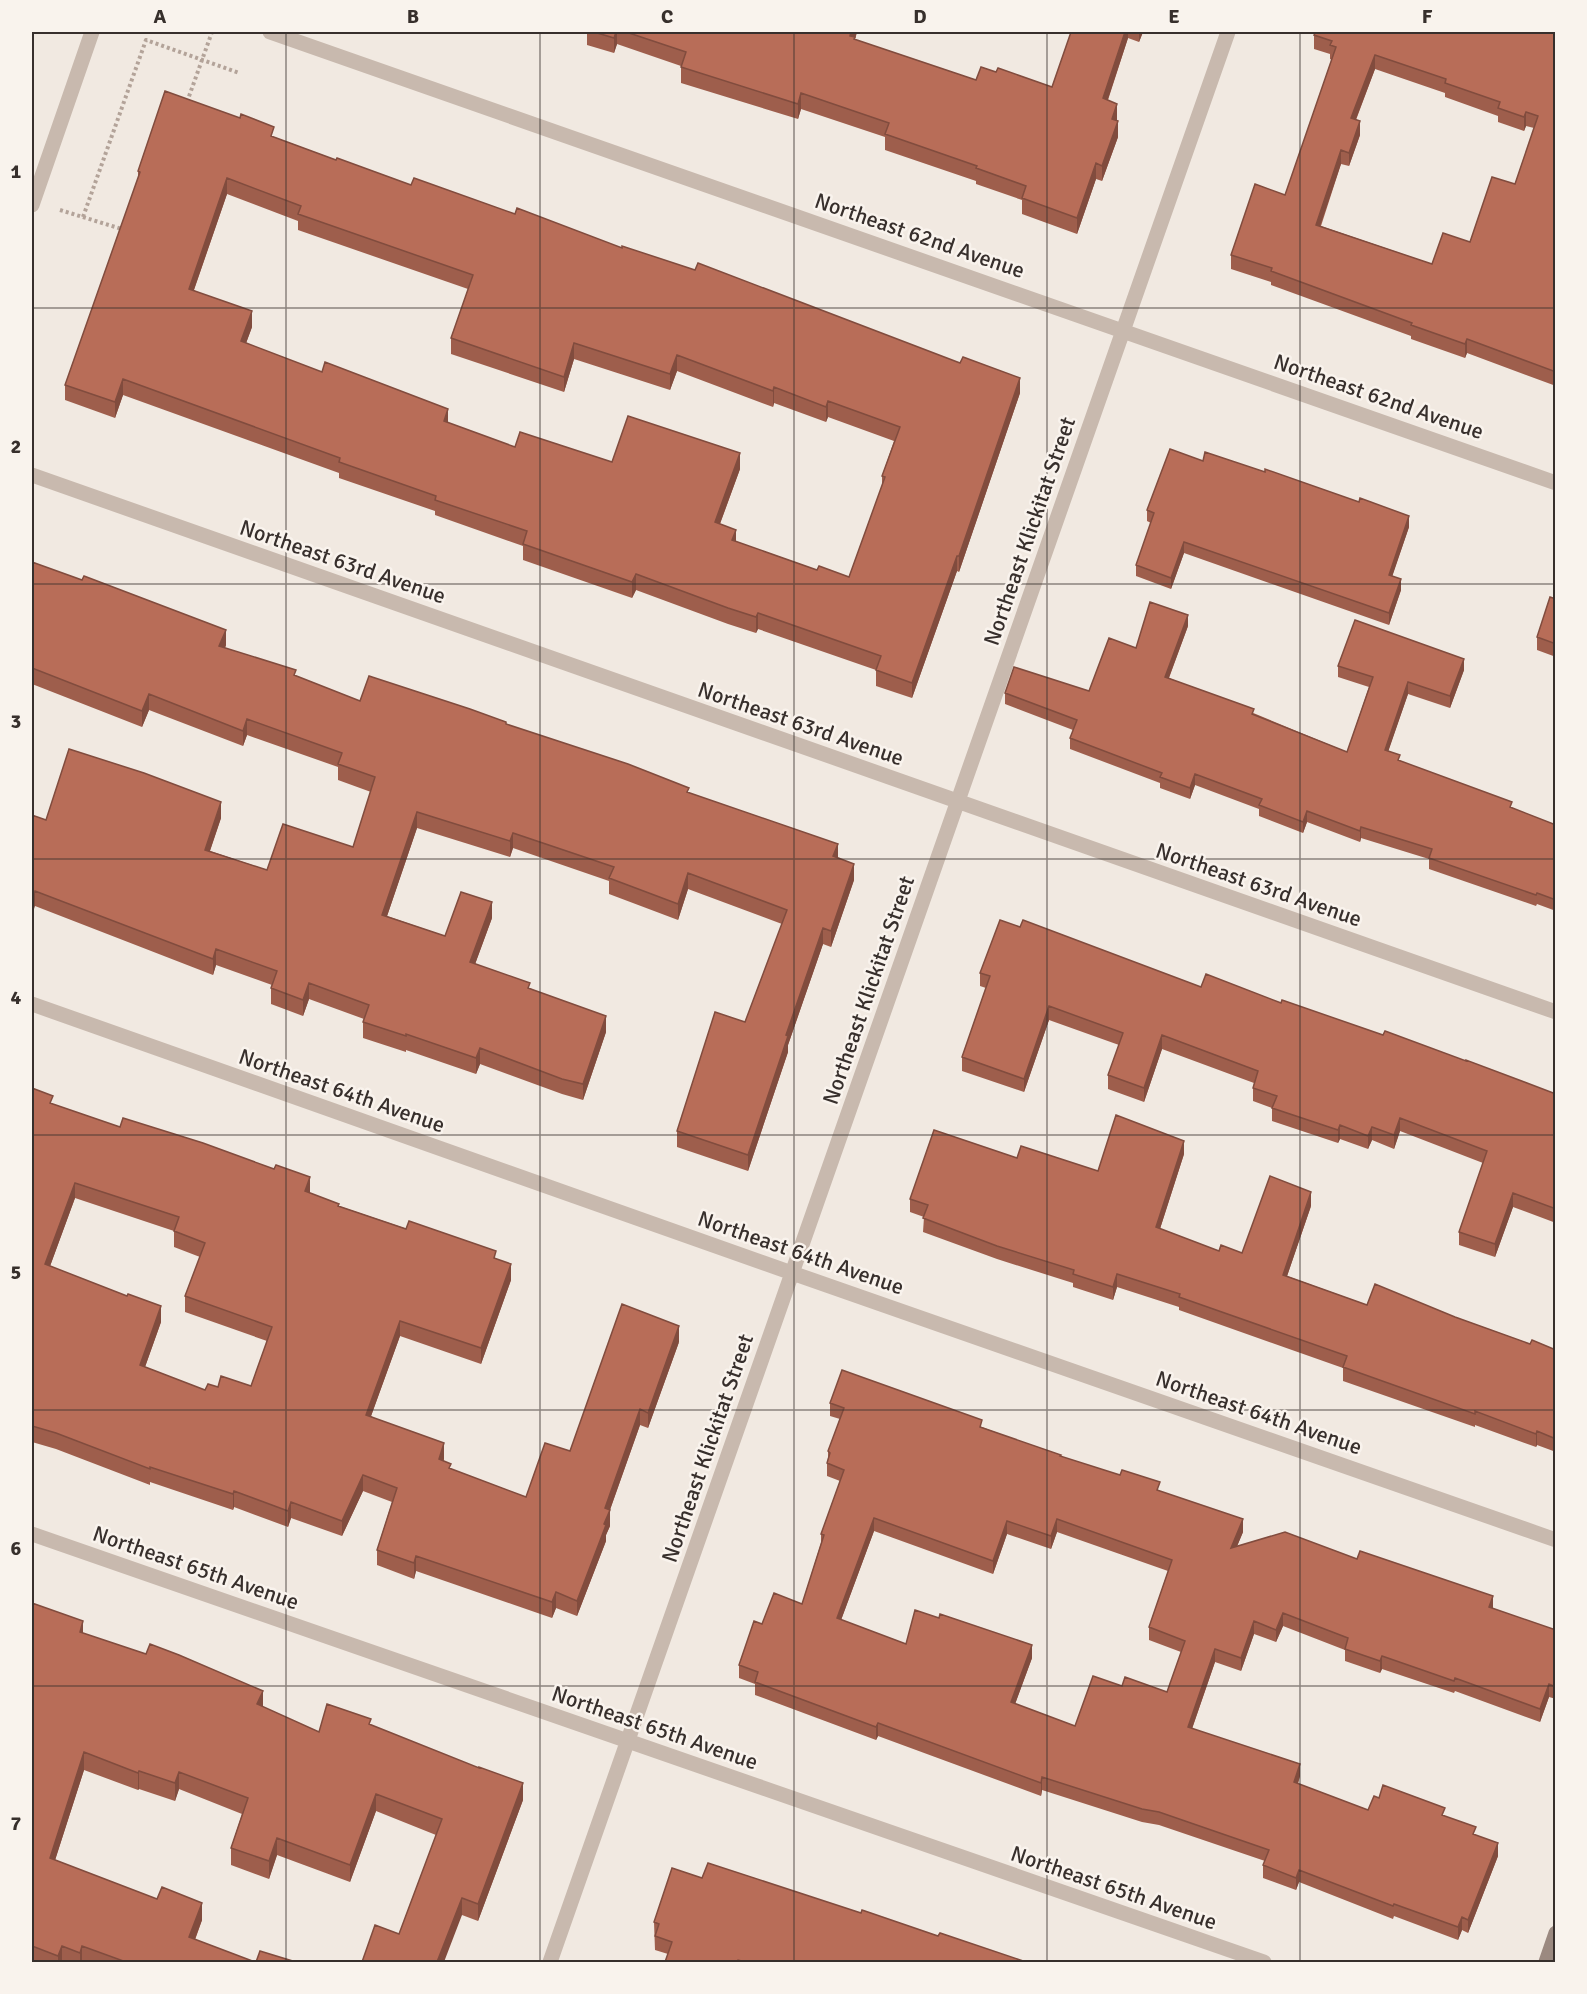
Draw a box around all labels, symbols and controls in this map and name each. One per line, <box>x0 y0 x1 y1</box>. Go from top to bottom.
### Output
text: A <box>154 4 167 29</box>
text: B <box>407 4 419 29</box>
text: C <box>661 4 673 29</box>
text: D <box>913 4 927 29</box>
text: E <box>1168 4 1180 29</box>
text: F <box>1422 4 1433 29</box>
text: 1 <box>11 159 22 184</box>
street label: Northeast 62nd Avenue <box>811 187 1028 284</box>
street label: Northeast 62nd Avenue <box>1270 348 1487 445</box>
street label: Northeast Klickitat Street <box>978 413 1081 649</box>
text: 2 <box>11 434 21 459</box>
street label: Northeast 63rd Avenue <box>236 514 449 609</box>
street label: Northeast 63rd Avenue <box>694 676 907 771</box>
text: 3 <box>11 709 21 734</box>
street label: Northeast 63rd Avenue <box>1152 837 1365 932</box>
street label: Northeast Klickitat Street <box>817 872 920 1108</box>
text: 4 <box>11 985 22 1010</box>
street label: Northeast 64th Avenue <box>235 1043 448 1138</box>
street label: Northeast 64th Avenue <box>694 1205 907 1300</box>
text: 5 <box>11 1260 21 1285</box>
street label: Northeast Klickitat Street <box>656 1330 759 1566</box>
street label: Northeast 64th Avenue <box>1152 1365 1365 1460</box>
street label: Northeast 65th Avenue <box>89 1520 302 1615</box>
text: 6 <box>11 1536 22 1561</box>
street label: Northeast 65th Avenue <box>548 1680 761 1775</box>
text: 7 <box>11 1811 22 1836</box>
street label: Northeast 65th Avenue <box>1007 1840 1220 1935</box>

